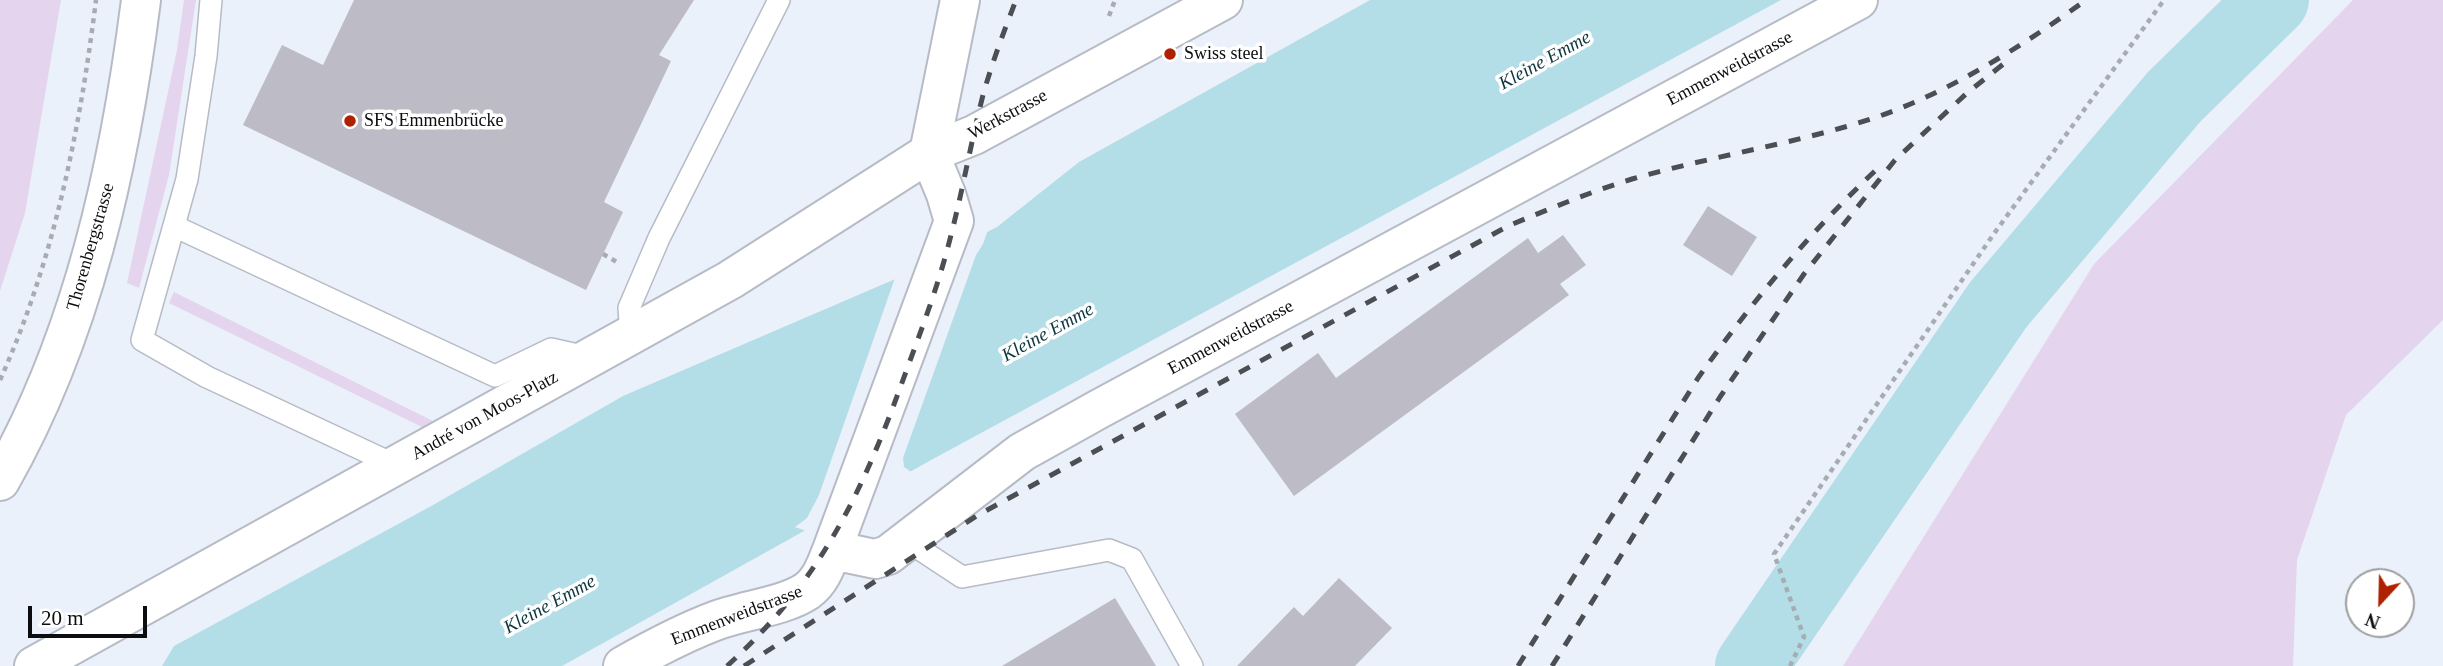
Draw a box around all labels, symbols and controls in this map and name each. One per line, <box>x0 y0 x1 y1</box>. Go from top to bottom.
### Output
water label: Kleine Emme <box>1495 26 1595 96</box>
street label: Emmenweidstrasse <box>1664 27 1796 111</box>
place label: Swiss steel <box>1184 43 1264 65</box>
marker: Swiss steel <box>1162 46 1178 62</box>
street label: Werkstrasse <box>965 85 1051 145</box>
place label: SFS Emmenbrücke <box>364 110 503 132</box>
marker: SFS Emmenbrücke <box>342 113 358 129</box>
street label: Thorenbergstrasse <box>62 181 120 313</box>
street label: Emmenweidstrasse <box>1165 296 1297 380</box>
water label: Kleine Emme <box>998 298 1098 368</box>
street label: André von Moos-Platz <box>408 367 562 465</box>
north arrow <box>2345 568 2415 638</box>
water label: Kleine Emme <box>500 570 600 640</box>
street label: Emmenweidstrasse <box>668 581 806 651</box>
scale bar <box>32 592 150 636</box>
text: 20 m <box>41 606 84 630</box>
text: N <box>2362 609 2383 633</box>

